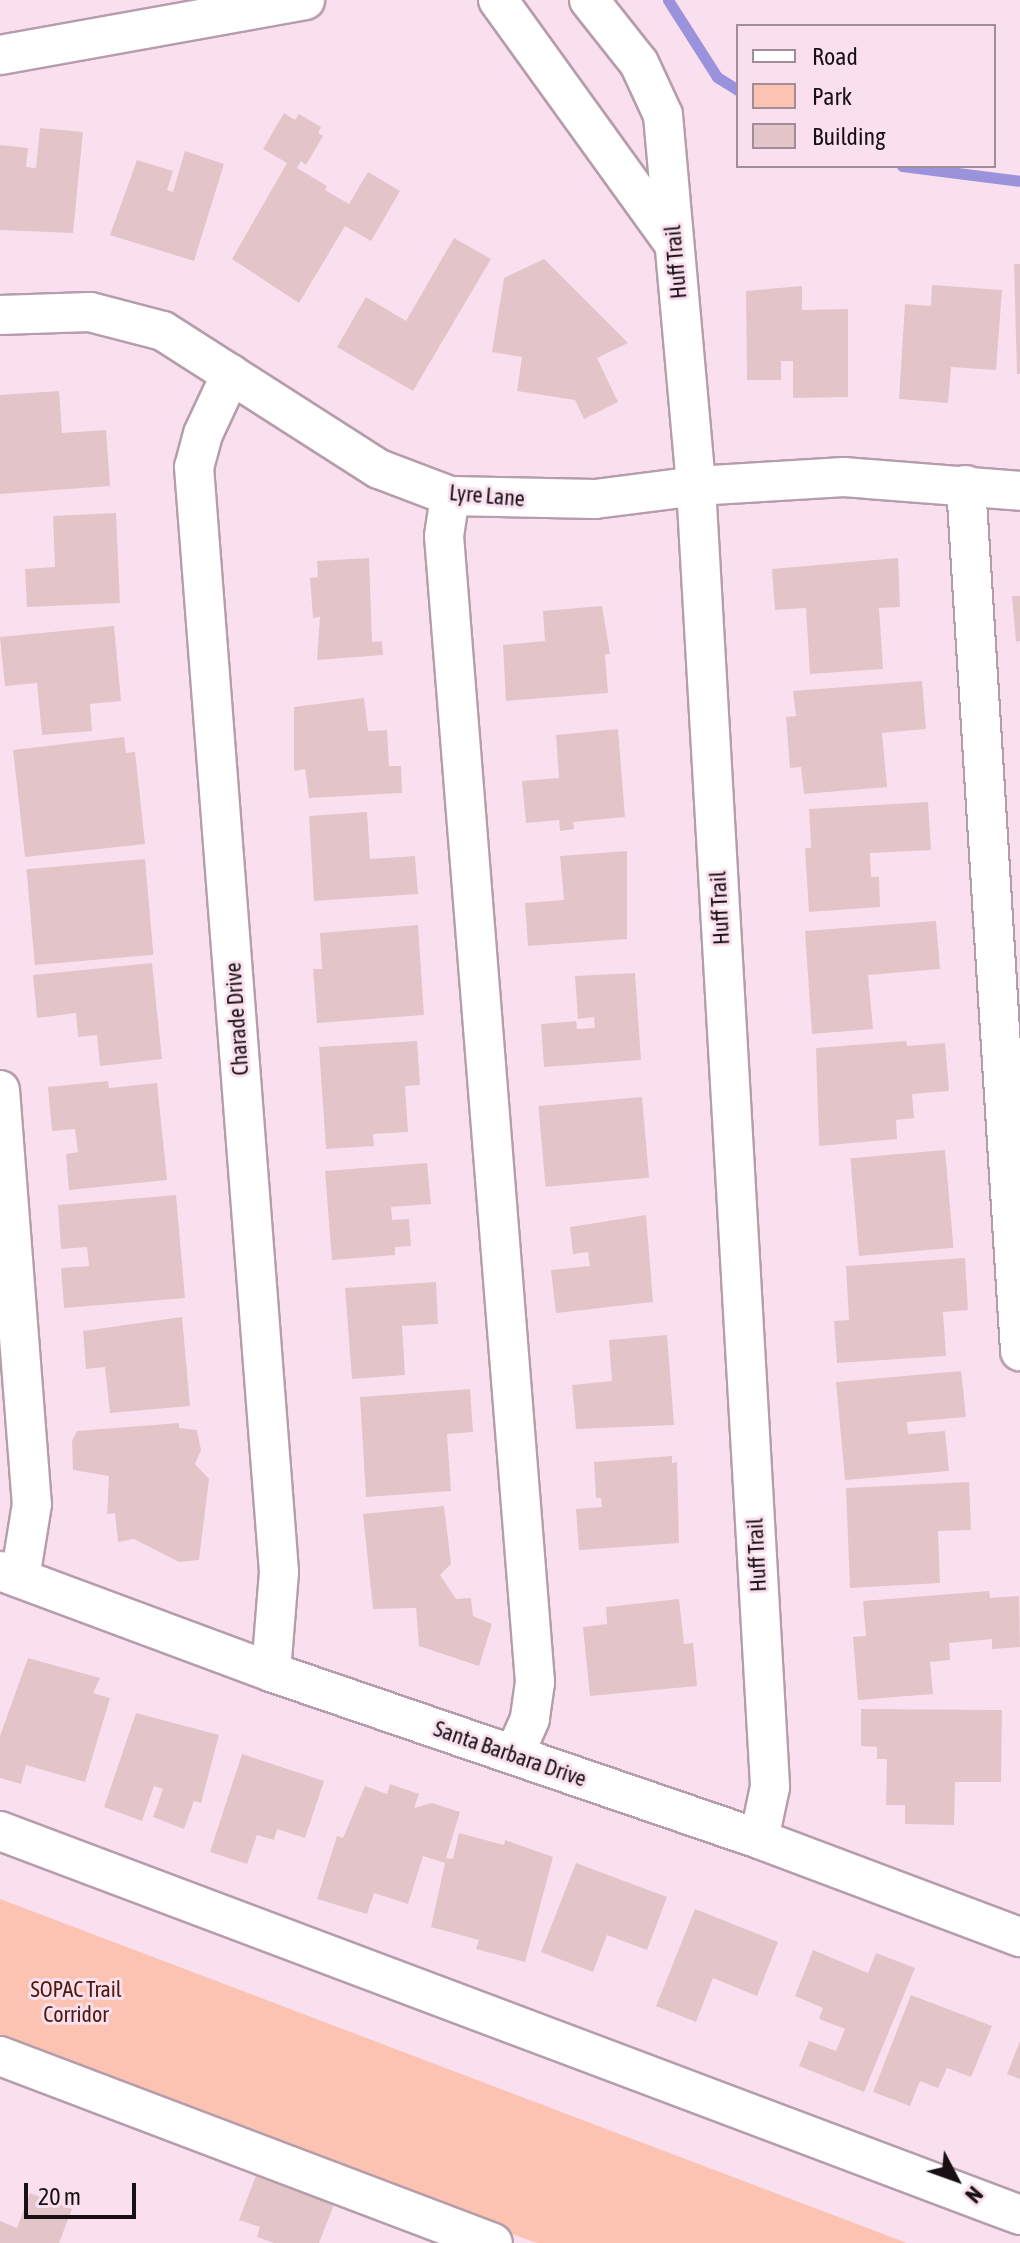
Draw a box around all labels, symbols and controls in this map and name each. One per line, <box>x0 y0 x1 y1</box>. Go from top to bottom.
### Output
legend <box>736 24 996 168</box>
text: Road <box>812 43 858 70</box>
text: Park <box>812 83 852 110</box>
text: Building <box>812 123 885 150</box>
street label: Huff Trail <box>660 224 692 300</box>
street label: Lyre Lane <box>448 480 526 512</box>
street label: Huff Trail <box>705 870 735 946</box>
street label: Charade Drive <box>220 962 254 1076</box>
street label: Huff Trail <box>742 1517 772 1593</box>
street label: Santa Barbara Drive <box>430 1716 590 1792</box>
park label: SOPAC Trail Corridor <box>30 1976 122 2028</box>
north arrow <box>916 2139 996 2219</box>
scale bar <box>28 2167 140 2217</box>
text: N <box>960 2181 988 2208</box>
text: 20 m <box>38 2183 81 2210</box>

